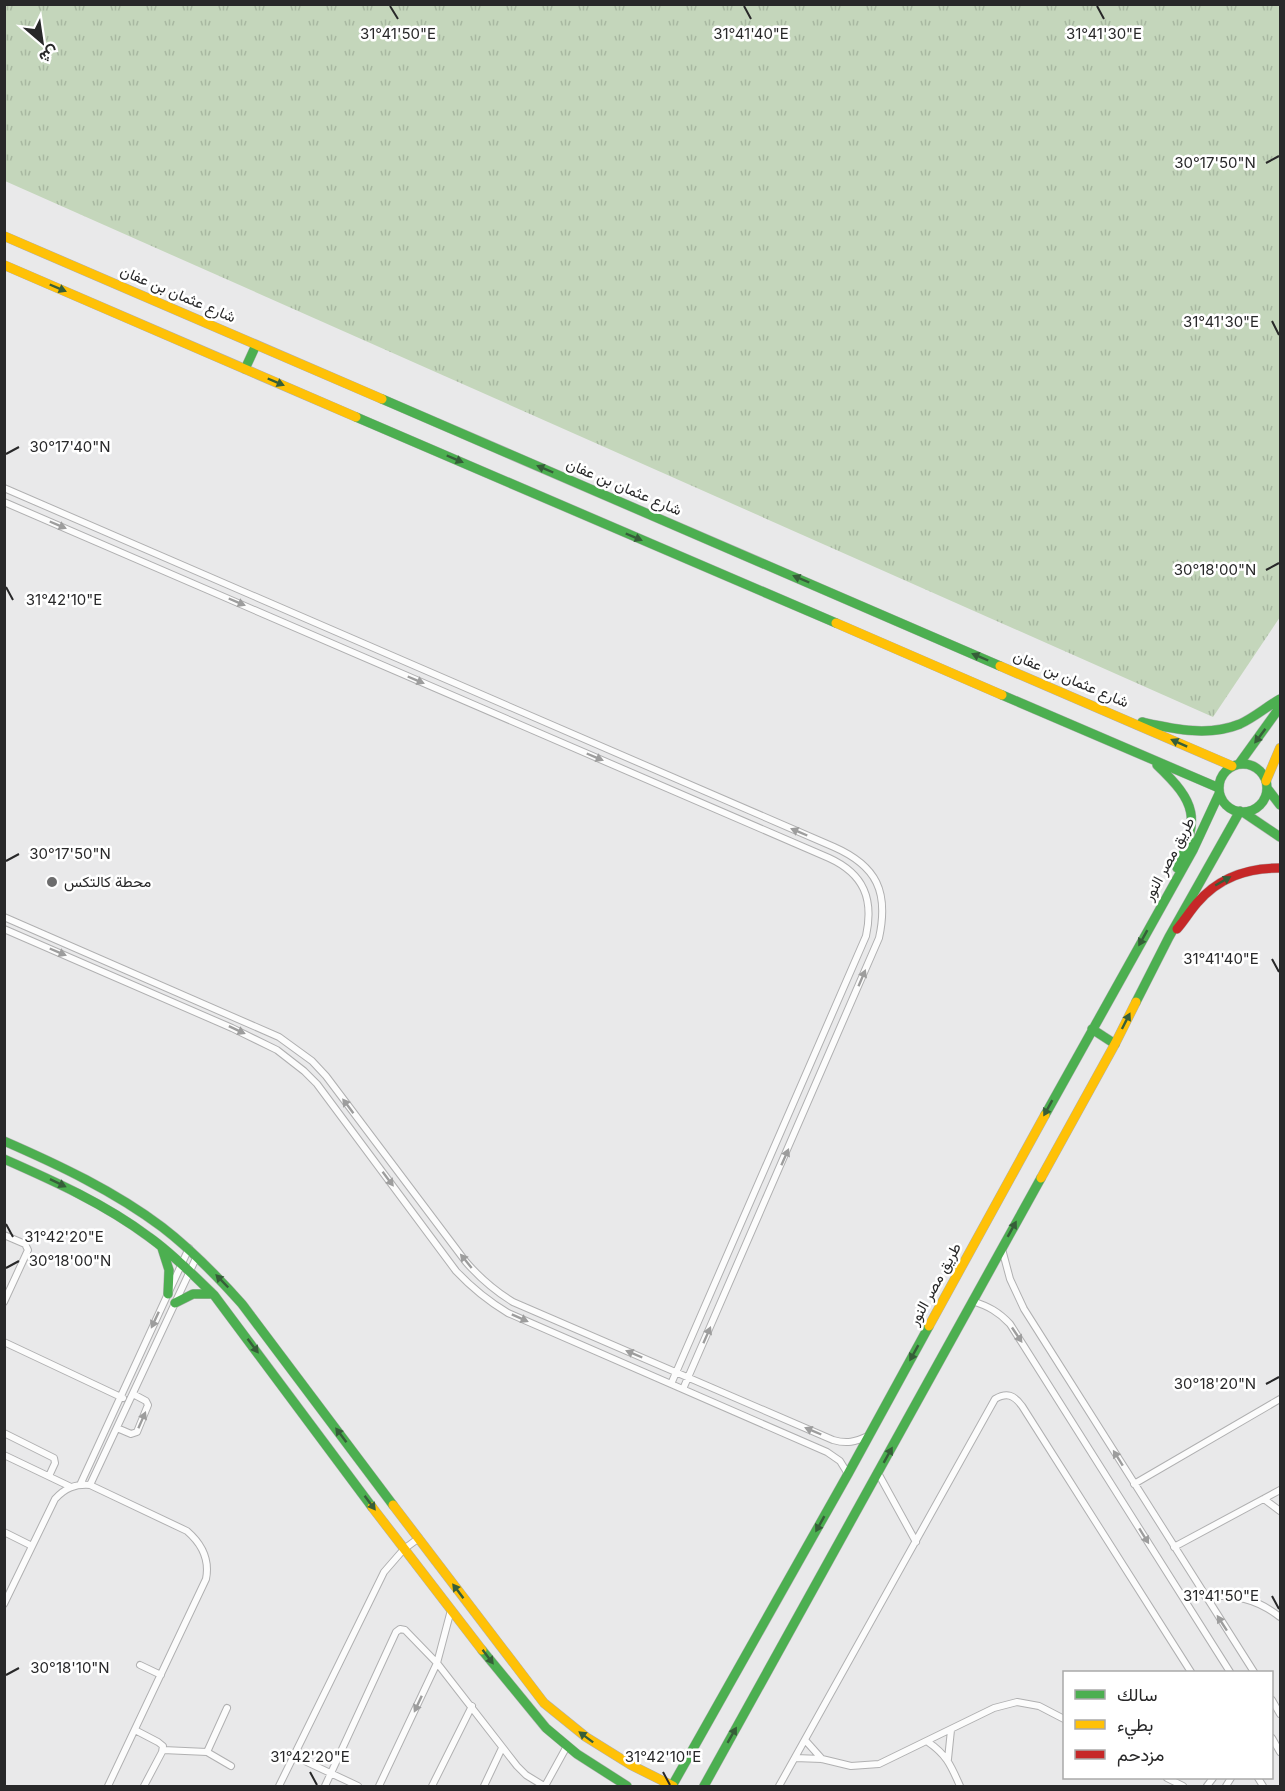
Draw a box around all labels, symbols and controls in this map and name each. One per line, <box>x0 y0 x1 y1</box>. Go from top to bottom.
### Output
north arrow <box>12 12 72 72</box>
text: 31°41'50"E <box>360 24 436 43</box>
text: 31°41'40"E <box>713 24 789 43</box>
text: 31°41'30"E <box>1066 24 1142 43</box>
text: ش <box>36 42 63 69</box>
text: 30°17'50"N <box>1174 153 1256 172</box>
street label: شارع عثمان بن عفان <box>117 261 239 328</box>
one-way arrow <box>50 284 67 293</box>
text: 31°41'30"E <box>1183 312 1259 331</box>
one-way arrow <box>267 378 285 387</box>
text: 30°17'40"N <box>29 437 111 456</box>
street label: شارع عثمان بن عفان <box>563 454 685 521</box>
one-way arrow <box>446 455 464 465</box>
one-way arrow <box>536 464 554 474</box>
one-way arrow <box>50 520 68 530</box>
one-way arrow <box>625 532 643 542</box>
text: 30°18'00"N <box>1174 560 1256 579</box>
one-way arrow <box>793 575 810 584</box>
text: 31°42'10"E <box>26 590 102 609</box>
one-way arrow <box>229 597 247 607</box>
street label: شارع عثمان بن عفان <box>1010 646 1132 713</box>
one-way arrow <box>971 652 989 662</box>
one-way arrow <box>408 675 425 684</box>
one-way arrow <box>1254 727 1266 743</box>
one-way arrow <box>1170 738 1187 747</box>
one-way arrow <box>587 752 605 762</box>
street label: طريق مصر النور <box>1138 814 1199 905</box>
one-way arrow <box>790 827 808 836</box>
text: 30°17'50"N <box>29 844 111 863</box>
place label: محطة كالتكس <box>64 872 151 892</box>
marker: محطة كالتكس <box>45 875 59 889</box>
one-way arrow <box>1215 875 1231 886</box>
one-way arrow <box>1138 930 1148 947</box>
one-way arrow <box>50 947 68 957</box>
text: 31°41'40"E <box>1183 949 1259 968</box>
one-way arrow <box>858 969 867 987</box>
one-way arrow <box>1121 1012 1131 1029</box>
one-way arrow <box>228 1026 245 1035</box>
one-way arrow <box>342 1098 354 1114</box>
one-way arrow <box>1043 1100 1053 1117</box>
one-way arrow <box>780 1148 789 1165</box>
one-way arrow <box>381 1172 393 1187</box>
one-way arrow <box>49 1179 66 1188</box>
one-way arrow <box>1007 1220 1017 1237</box>
text: 31°42'20"E <box>24 1227 104 1246</box>
street label: طريق مصر النور <box>904 1239 966 1330</box>
text: 30°18'00"N <box>29 1251 111 1270</box>
one-way arrow <box>459 1253 472 1269</box>
one-way arrow <box>215 1273 229 1288</box>
one-way arrow <box>151 1312 160 1329</box>
one-way arrow <box>512 1313 530 1323</box>
one-way arrow <box>702 1327 711 1344</box>
one-way arrow <box>1011 1327 1023 1343</box>
one-way arrow <box>247 1338 259 1354</box>
one-way arrow <box>909 1345 919 1362</box>
one-way arrow <box>625 1349 643 1359</box>
text: 30°18'20"N <box>1174 1374 1256 1393</box>
one-way arrow <box>137 1410 147 1428</box>
one-way arrow <box>336 1427 348 1442</box>
one-way arrow <box>805 1427 822 1436</box>
one-way arrow <box>883 1446 893 1463</box>
one-way arrow <box>1113 1450 1124 1466</box>
one-way arrow <box>364 1494 376 1510</box>
one-way arrow <box>815 1516 825 1533</box>
one-way arrow <box>1138 1528 1149 1544</box>
one-way arrow <box>453 1583 465 1598</box>
text: 31°41'50"E <box>1183 1586 1259 1605</box>
one-way arrow <box>1217 1615 1228 1631</box>
one-way arrow <box>482 1650 494 1665</box>
text: 30°18'10"N <box>30 1658 110 1677</box>
legend <box>1063 1671 1273 1779</box>
text: سالك <box>1117 1684 1157 1705</box>
one-way arrow <box>413 1695 423 1713</box>
text: بطيء <box>1117 1714 1153 1740</box>
one-way arrow <box>727 1726 737 1743</box>
one-way arrow <box>578 1730 594 1743</box>
text: مزدحم <box>1117 1744 1164 1767</box>
text: 31°42'20"E <box>270 1747 350 1766</box>
text: 31°42'10"E <box>625 1747 701 1766</box>

